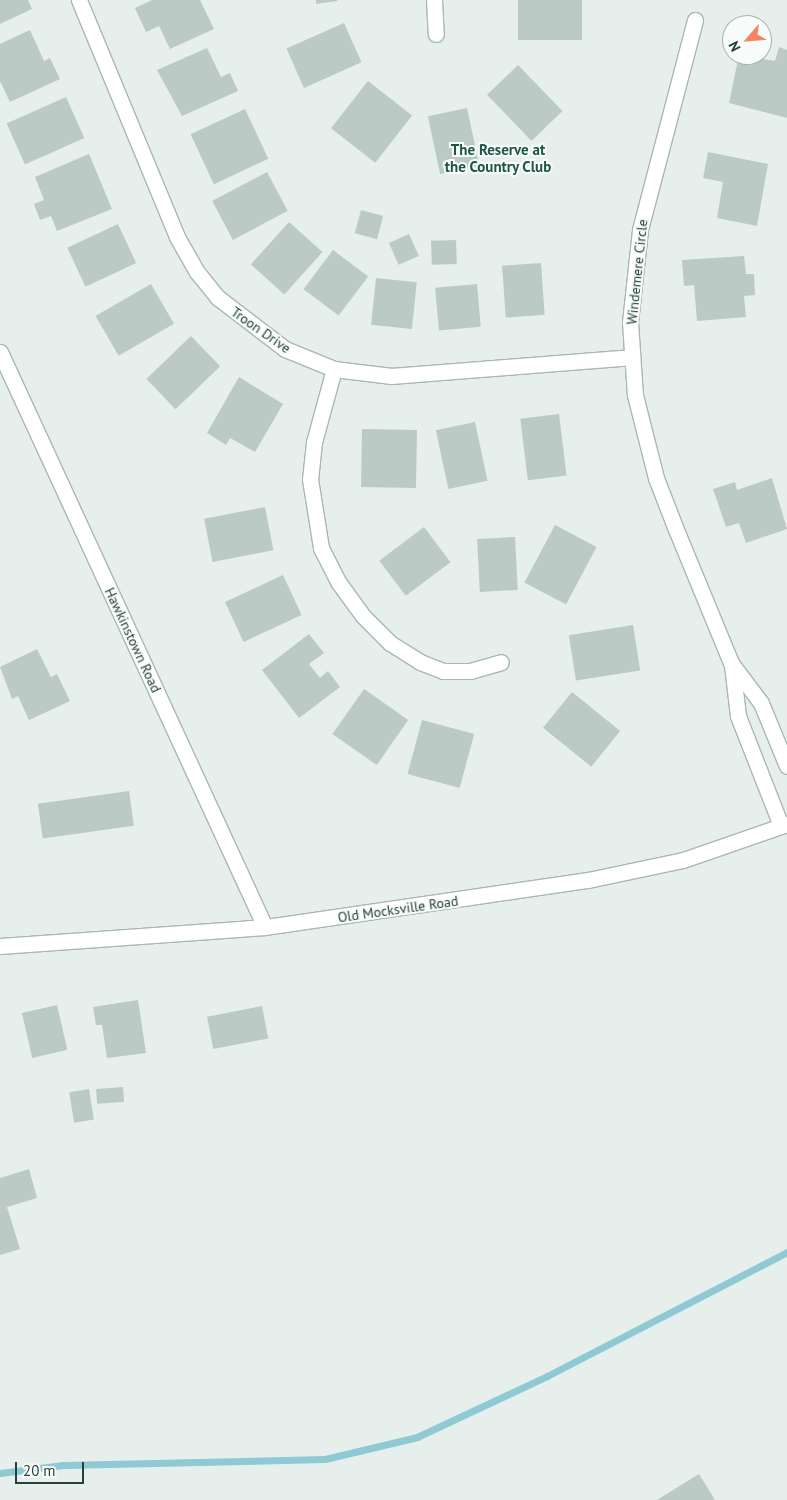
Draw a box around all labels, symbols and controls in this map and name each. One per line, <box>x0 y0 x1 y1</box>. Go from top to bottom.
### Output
north arrow <box>722 15 772 65</box>
text: N <box>724 38 745 55</box>
district label: The Reserve at the Country Club <box>444 140 552 175</box>
street label: Windemere Circle <box>623 219 651 325</box>
street label: Troon Drive <box>228 303 294 357</box>
street label: Hawkinstown Road <box>101 585 165 695</box>
street label: Old Mocksville Road <box>337 892 459 926</box>
scale bar <box>18 1452 86 1484</box>
text: 20 m <box>23 1461 56 1480</box>

